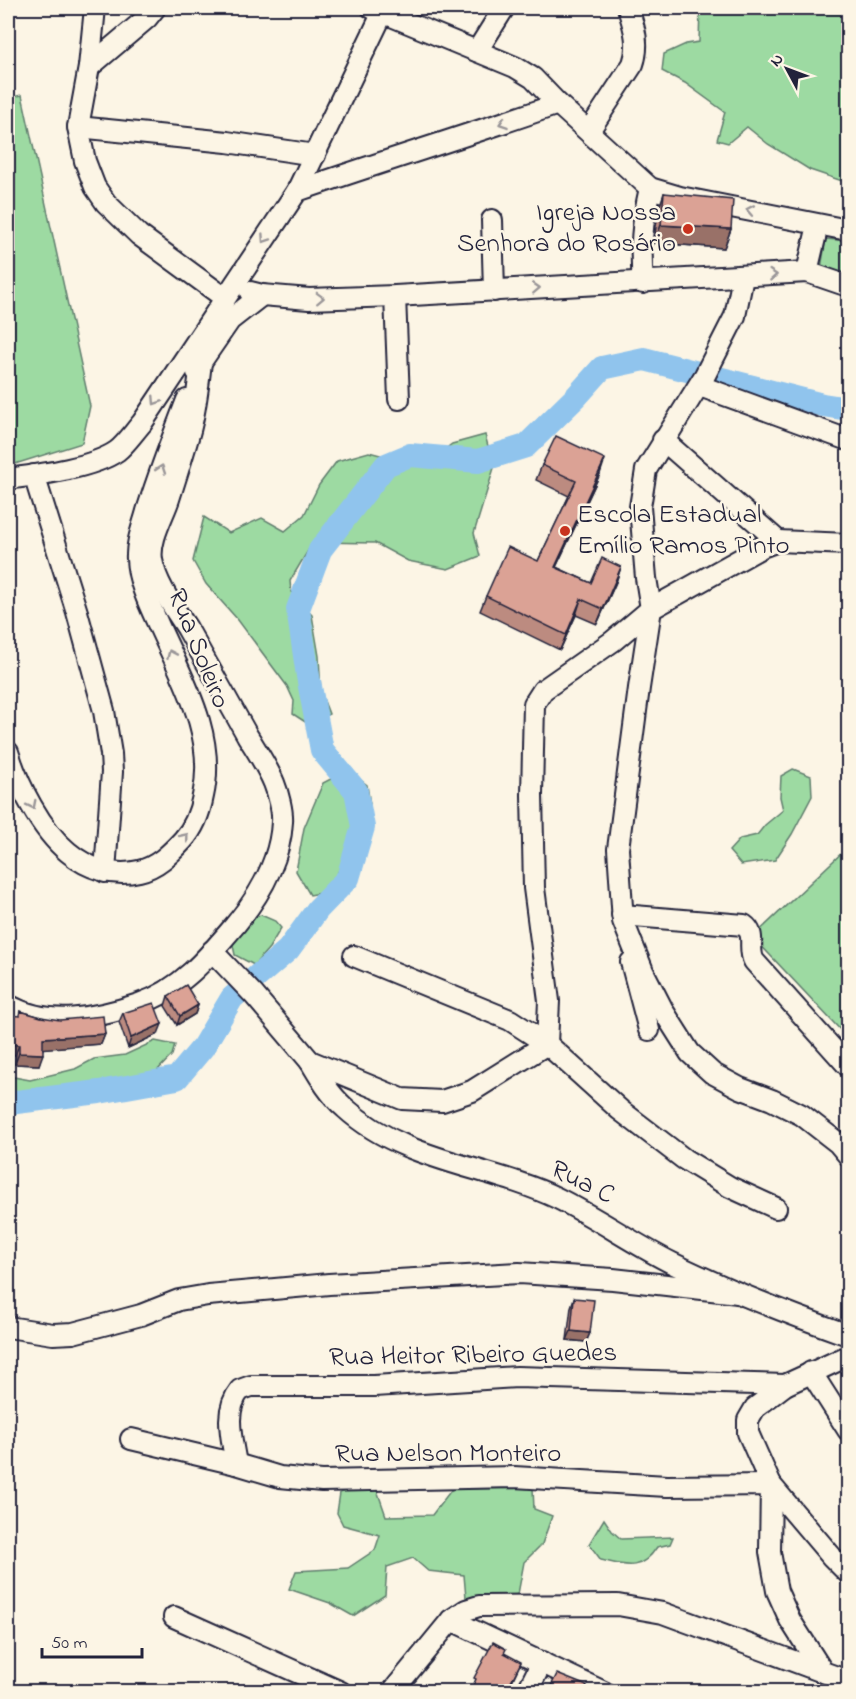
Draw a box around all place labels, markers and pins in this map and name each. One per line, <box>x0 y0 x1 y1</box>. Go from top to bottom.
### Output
place label: Igreja Nossa Senhora do Rosário <box>457 194 676 264</box>
marker: Igreja Nossa Senhora do Rosário <box>681 222 695 236</box>
place label: Escola Estadual Emílio Ramos Pinto <box>577 496 790 566</box>
marker: Escola Estadual Emílio Ramos Pinto <box>558 524 572 538</box>

